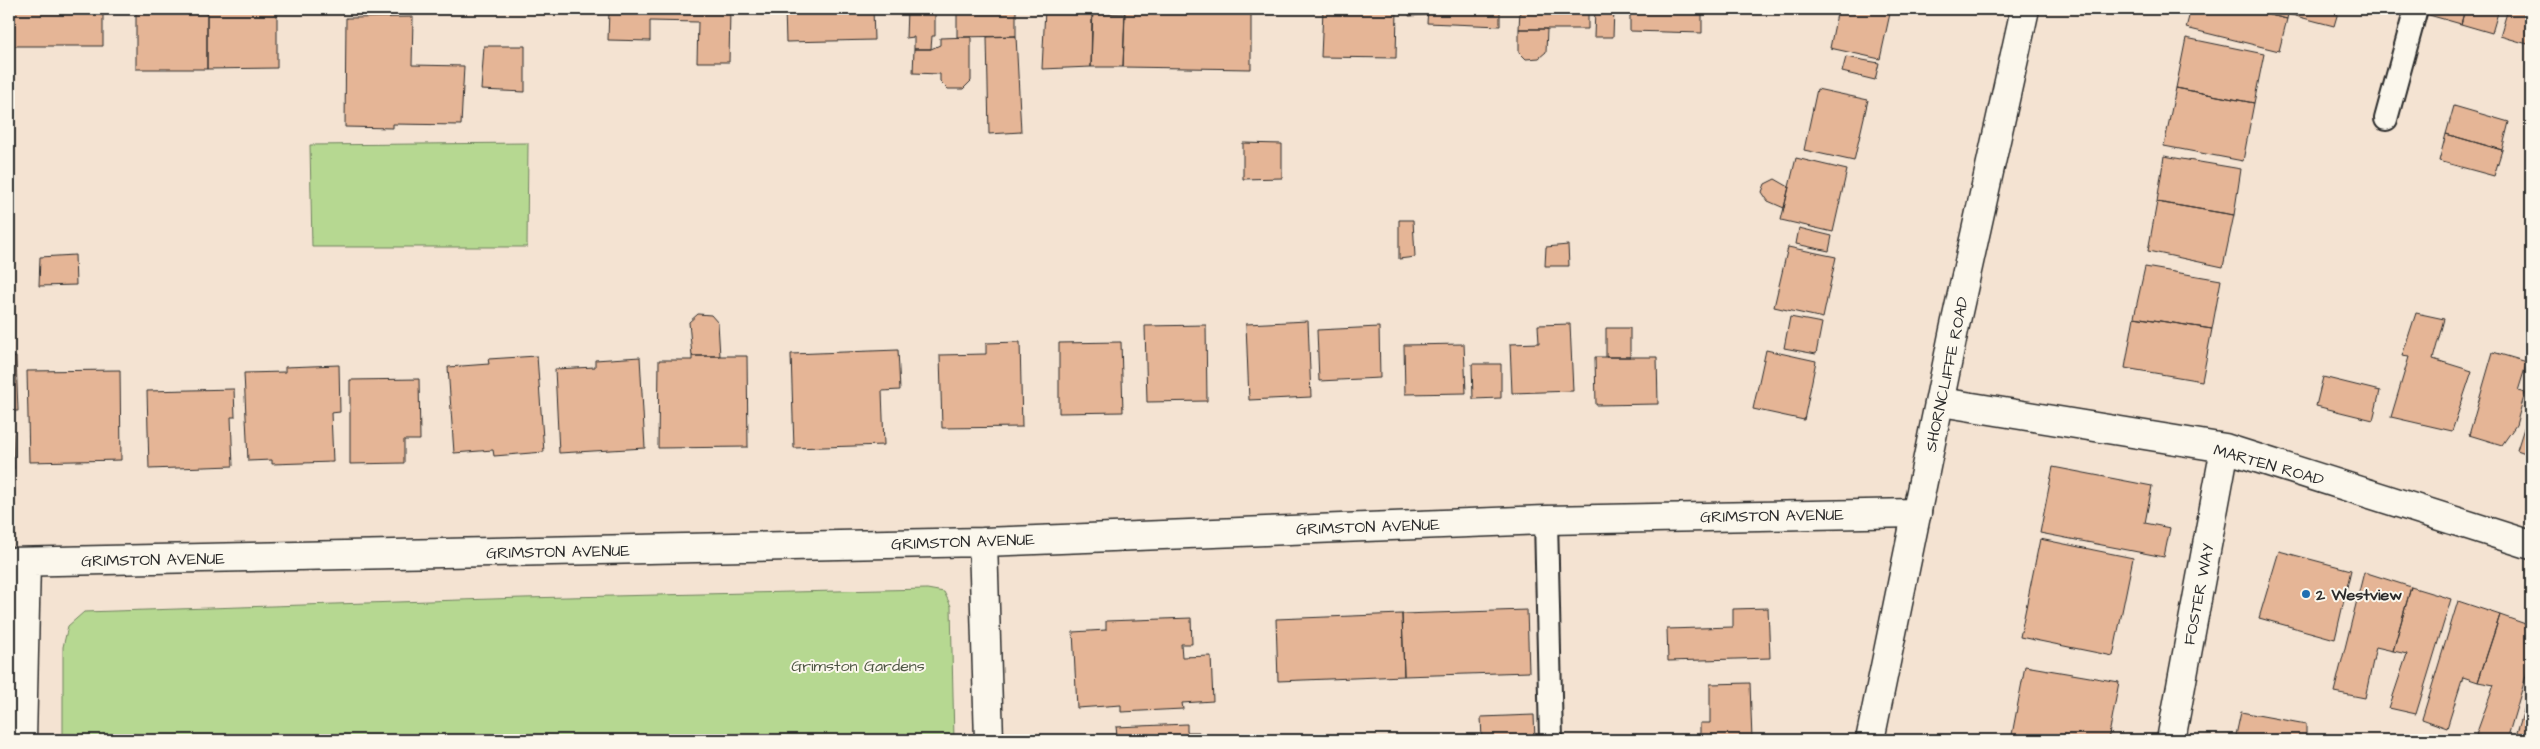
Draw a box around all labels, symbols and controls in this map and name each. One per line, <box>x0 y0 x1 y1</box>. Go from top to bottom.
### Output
street label: SHORNCLIFFE ROAD <box>1920 295 1974 454</box>
street label: MARTEN ROAD <box>2211 439 2326 491</box>
street label: GRIMSTON AVENUE <box>1700 504 1845 528</box>
street label: GRIMSTON AVENUE <box>1296 513 1441 541</box>
street label: GRIMSTON AVENUE <box>891 528 1036 556</box>
street label: GRIMSTON AVENUE <box>486 540 631 564</box>
street label: FOSTER WAY <box>2178 541 2220 647</box>
street label: GRIMSTON AVENUE <box>81 548 226 572</box>
place label: 2 Westview <box>2315 584 2402 606</box>
marker: 2 Westview <box>2300 588 2312 600</box>
park label: Grimston Gardens <box>791 655 925 677</box>

